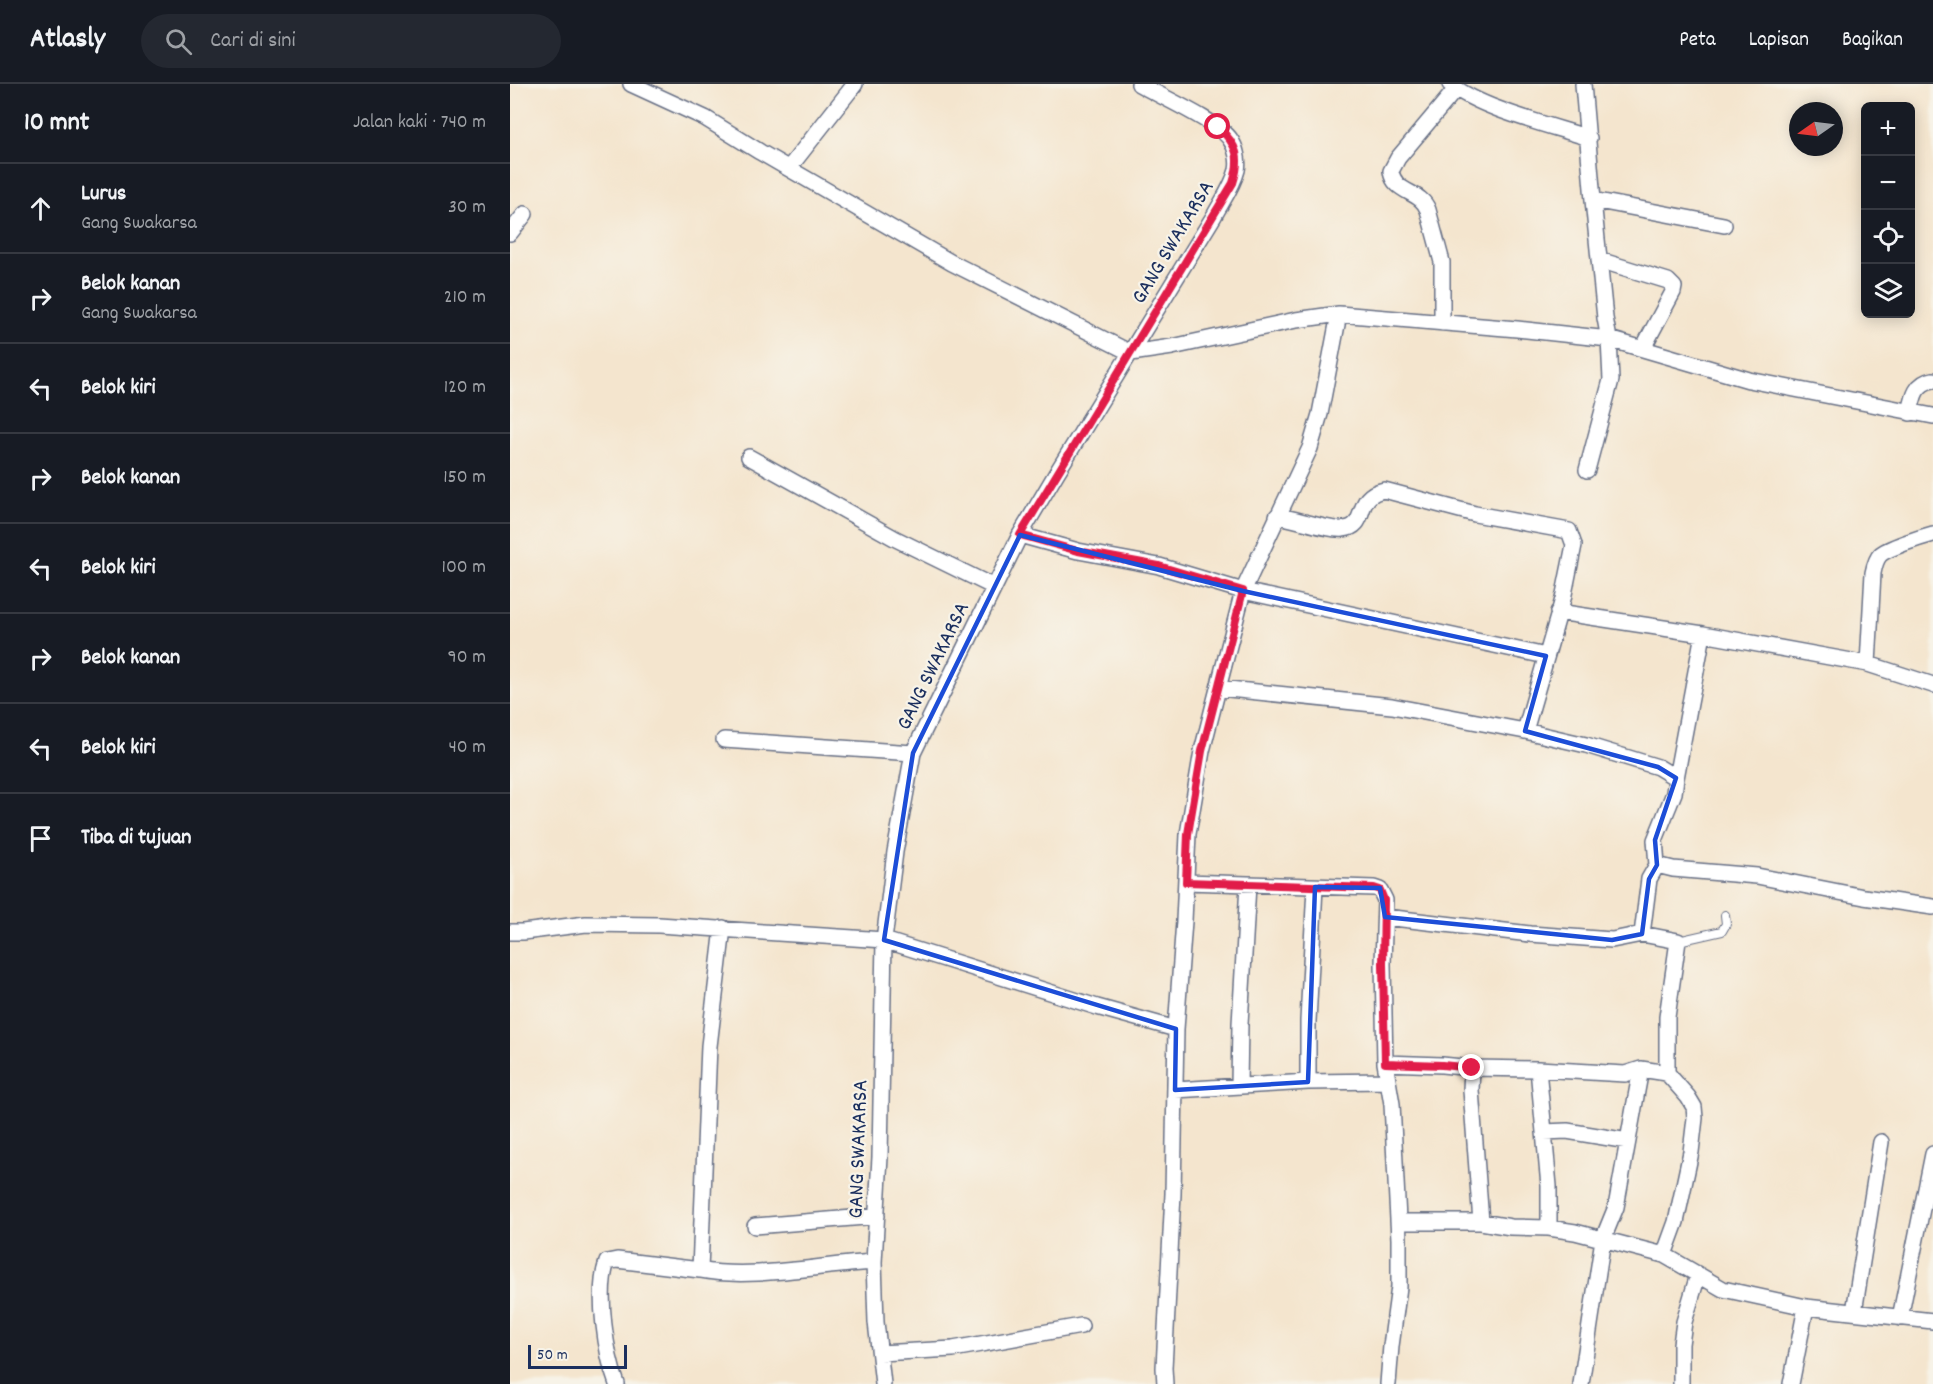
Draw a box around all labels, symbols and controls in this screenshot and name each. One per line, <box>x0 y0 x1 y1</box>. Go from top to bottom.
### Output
search box <box>141 14 561 68</box>
text: Atlasly <box>30 21 105 61</box>
icon: search <box>162 25 195 58</box>
text: Cari di sini <box>210 26 296 57</box>
text: Peta <box>1679 26 1716 56</box>
text: Lapisan <box>1749 26 1809 56</box>
text: Bagikan <box>1842 26 1903 56</box>
north arrow <box>1789 102 1843 156</box>
map controls <box>1861 102 1915 318</box>
button: + <box>1861 102 1915 156</box>
text: 10 mnt <box>24 105 89 142</box>
text: Jalan kaki · 740 m <box>353 109 486 137</box>
route start <box>1204 113 1230 139</box>
button: − <box>1861 156 1915 210</box>
street label: GANG SWAKARSA <box>1125 175 1223 310</box>
text: Lurus <box>81 179 126 210</box>
icon: ahead <box>24 192 57 225</box>
text: 30 m <box>448 194 486 222</box>
text: Gang Swakarsa <box>81 210 197 238</box>
button: locate <box>1861 210 1915 264</box>
button: layers <box>1861 264 1915 318</box>
text: Belok kanan <box>81 269 180 300</box>
icon: right <box>24 282 57 315</box>
text: 210 m <box>444 284 486 312</box>
text: Gang Swakarsa <box>81 300 197 328</box>
icon: left <box>24 372 57 405</box>
text: Belok kiri <box>81 373 155 404</box>
text: 120 m <box>444 374 486 402</box>
icon: right <box>24 462 57 495</box>
text: Belok kanan <box>81 463 180 494</box>
text: 150 m <box>443 464 486 492</box>
icon: left <box>24 552 57 585</box>
text: Belok kiri <box>81 553 155 584</box>
text: 100 m <box>442 554 486 582</box>
street label: GANG SWAKARSA <box>890 597 979 736</box>
icon: right <box>24 642 57 675</box>
text: Belok kanan <box>81 643 180 674</box>
text: 90 m <box>448 644 486 672</box>
icon: left <box>24 732 57 765</box>
text: Belok kiri <box>81 733 155 764</box>
text: 40 m <box>448 734 486 762</box>
icon: arrive <box>24 822 57 855</box>
text: Tiba di tujuan <box>81 823 191 854</box>
route end <box>1458 1054 1484 1080</box>
street label: GANG SWAKARSA <box>842 1079 877 1219</box>
scale bar <box>528 1342 627 1370</box>
text: 50 m <box>537 1344 568 1367</box>

